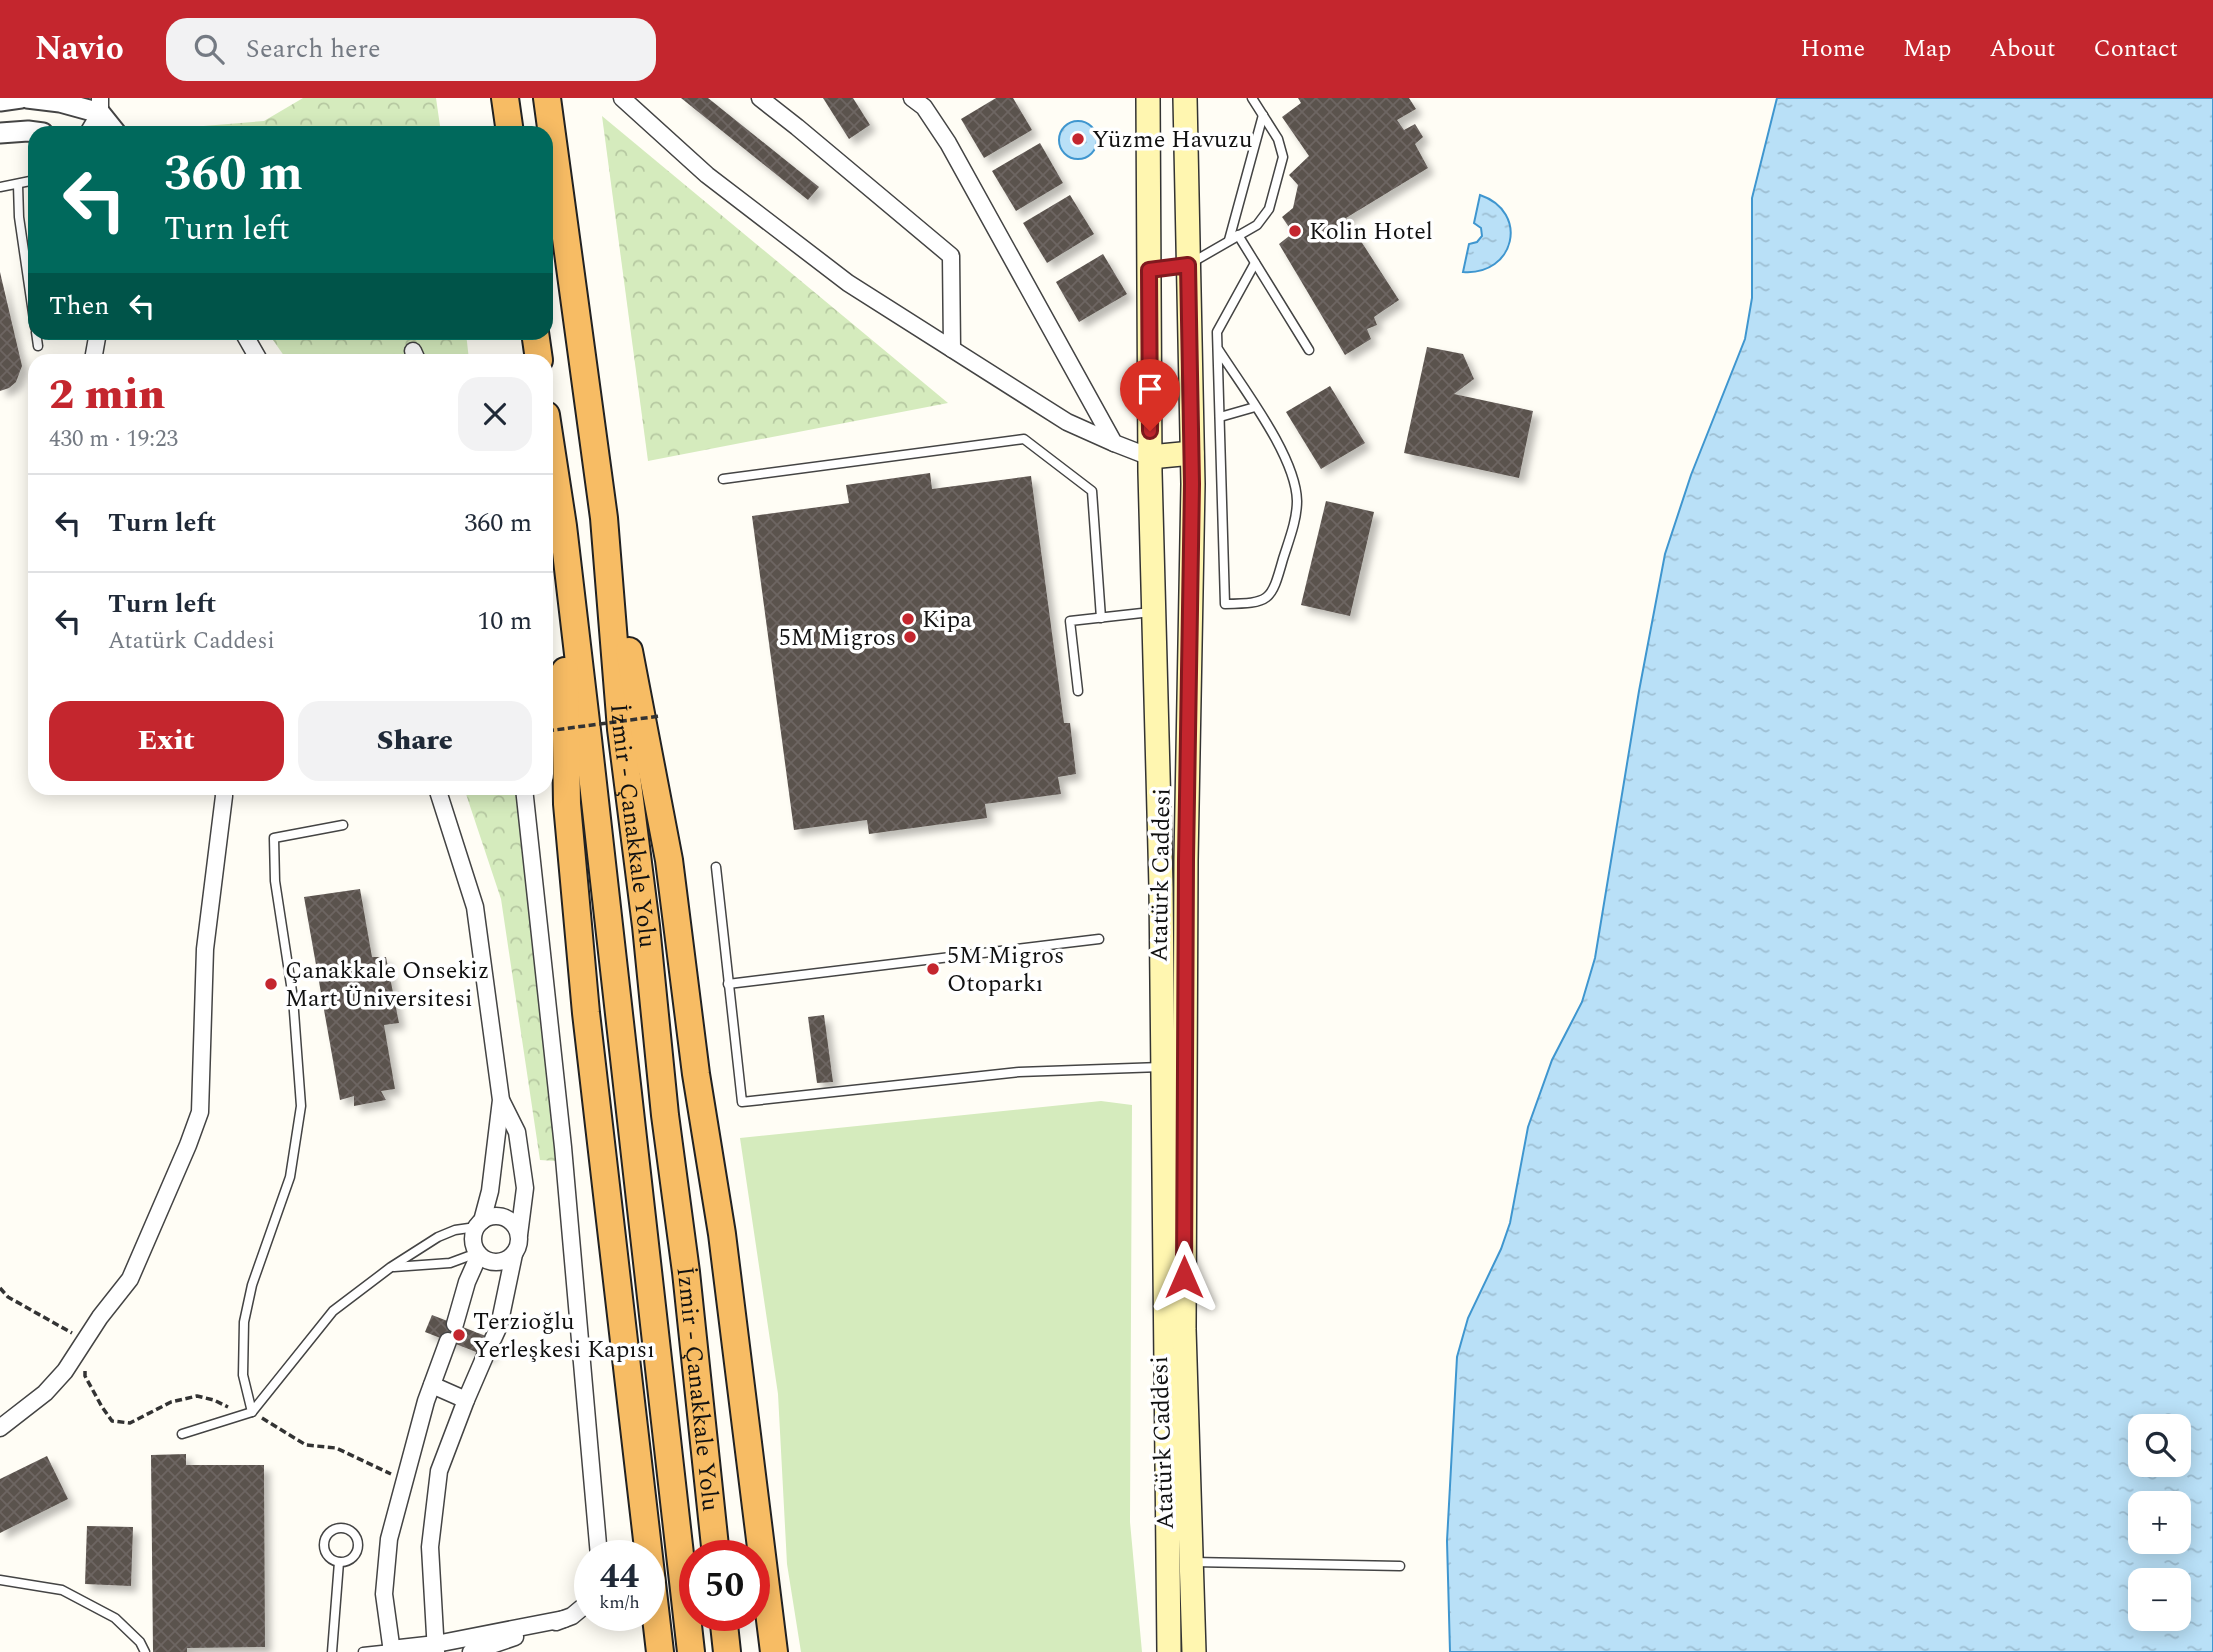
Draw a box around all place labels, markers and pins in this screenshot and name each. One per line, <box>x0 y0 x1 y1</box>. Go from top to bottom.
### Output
place label: Yüzme Havuzu <box>1092 122 1253 158</box>
marker: Yüzme Havuzu <box>1070 131 1086 147</box>
place label: Kolin Hotel <box>1309 214 1433 250</box>
marker: Kolin Hotel <box>1287 223 1303 239</box>
pin <box>1120 359 1180 431</box>
place label: Kipa <box>922 602 972 638</box>
marker: Kipa <box>900 611 916 627</box>
place label: 5M Migros <box>779 620 896 656</box>
marker: 5M Migros <box>902 629 918 645</box>
place label: 5M Migros Otoparkı <box>947 938 1064 1002</box>
place label: Çanakkale Onsekiz Mart Üniversitesi <box>285 953 489 1017</box>
marker: 5M Migros Otoparkı <box>925 961 941 977</box>
marker: Çanakkale Onsekiz Mart Üniversitesi <box>263 976 279 992</box>
place label: Terzioğlu Yerleşkesi Kapısı <box>473 1304 655 1368</box>
marker: Terzioğlu Yerleşkesi Kapısı <box>451 1327 467 1343</box>

